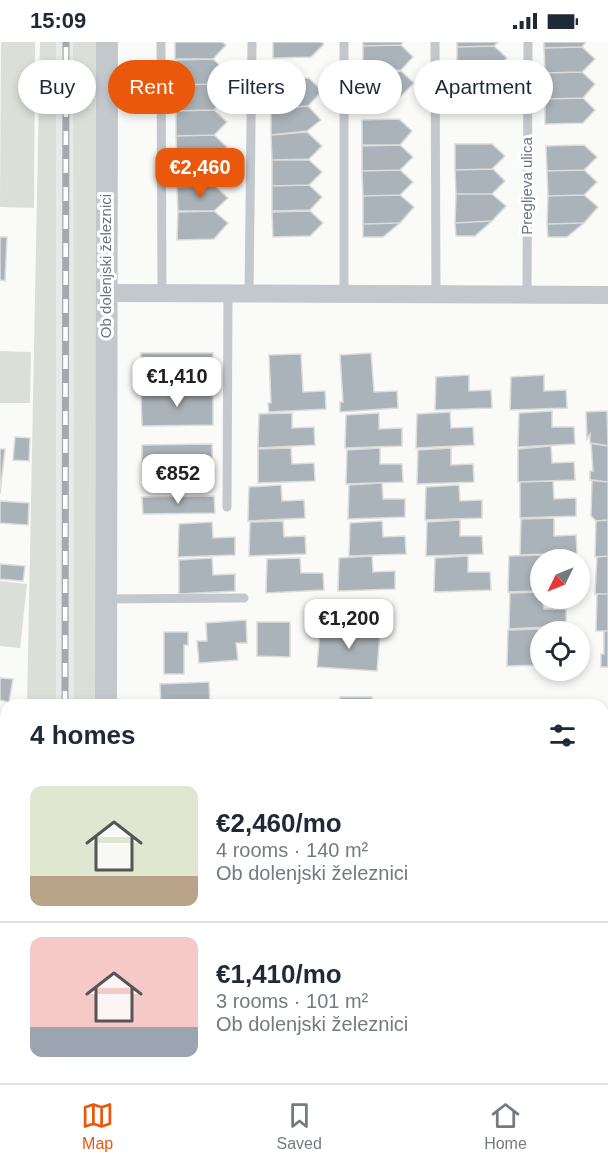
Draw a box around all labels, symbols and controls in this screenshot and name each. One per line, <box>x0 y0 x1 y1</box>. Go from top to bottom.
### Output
text: 15:09 <box>30 8 86 33</box>
chip: Buy <box>18 60 96 114</box>
chip: Rent <box>108 60 195 114</box>
chip: Filters <box>207 60 306 114</box>
chip: New <box>318 60 402 114</box>
chip: Apartment <box>414 60 553 114</box>
street label: Pregljeva ulica <box>518 137 535 235</box>
pin: €2,460 <box>151 148 249 199</box>
text: €2,460 <box>169 156 231 178</box>
street label: Ob dolenjski železnici <box>97 194 114 338</box>
pin: €1,410 <box>128 357 226 408</box>
text: €1,410 <box>146 365 208 387</box>
pin: €852 <box>142 454 214 505</box>
text: €852 <box>156 462 200 484</box>
north arrow <box>530 549 590 609</box>
map controls <box>530 549 590 681</box>
pin: €1,200 <box>300 599 398 650</box>
text: €1,200 <box>318 607 380 629</box>
button: locate <box>530 621 590 681</box>
icon: filters <box>546 719 579 752</box>
text: 4 homes <box>30 720 136 750</box>
text: €2,460/mo <box>216 808 342 838</box>
icon: home <box>78 810 150 882</box>
text: 4 rooms · 140 m² <box>216 839 368 861</box>
text: Ob dolenjski železnici <box>216 862 408 884</box>
text: €1,410/mo <box>216 959 342 989</box>
icon: home <box>78 961 150 1033</box>
text: 3 rooms · 101 m² <box>216 990 368 1012</box>
text: Ob dolenjski železnici <box>216 1013 408 1035</box>
tab: Map <box>81 1099 114 1153</box>
tab: Saved <box>276 1099 322 1153</box>
tab: Home <box>484 1099 527 1153</box>

